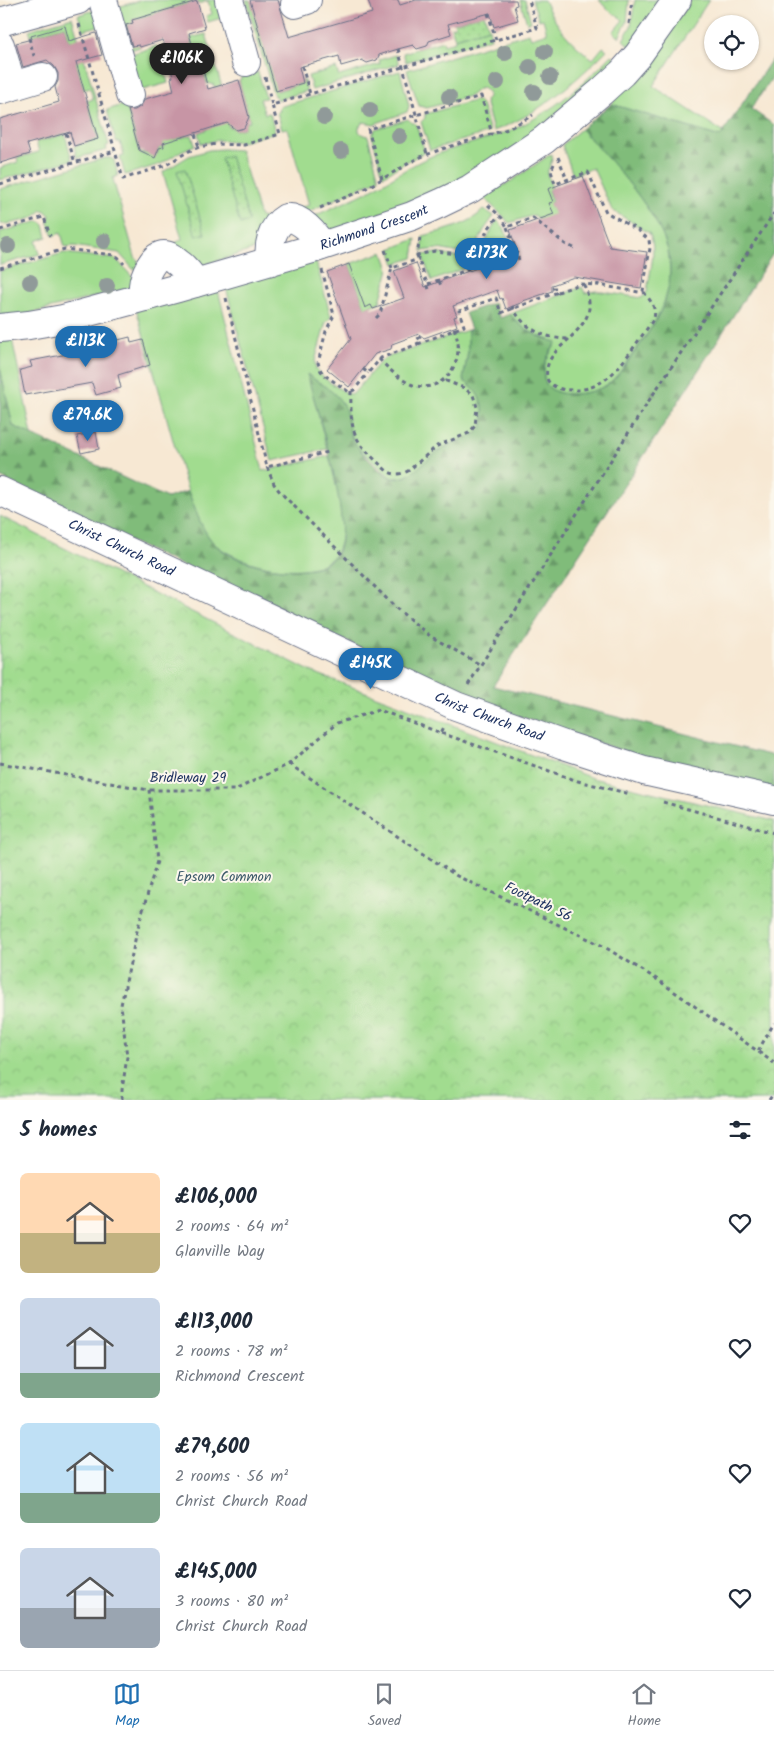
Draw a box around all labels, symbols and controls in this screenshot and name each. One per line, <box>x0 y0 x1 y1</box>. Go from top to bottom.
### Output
map controls <box>704 15 759 70</box>
button: locate <box>704 15 759 70</box>
pin: £106K <box>147 42 217 85</box>
text: £106K <box>160 46 204 71</box>
street label: Richmond Crescent <box>317 199 433 257</box>
pin: £173K <box>452 238 522 280</box>
text: £173K <box>466 241 508 266</box>
pin: £113K <box>51 326 121 368</box>
text: £113K <box>66 329 106 354</box>
pin: £79.6K <box>47 400 129 442</box>
text: £79.6K <box>63 403 113 428</box>
street label: Christ Church Road <box>64 514 179 583</box>
pin: £145K <box>336 648 406 690</box>
text: £145K <box>350 651 393 676</box>
street label: Christ Church Road <box>431 686 548 748</box>
street label: Bridleway 29 <box>150 767 227 789</box>
park label: Epsom Common <box>177 866 271 888</box>
street label: Footpath 56 <box>501 876 575 928</box>
text: 5 homes <box>20 1114 97 1147</box>
icon: filters <box>726 1116 754 1144</box>
text: £106,000 <box>175 1181 257 1214</box>
icon: home <box>60 1193 120 1253</box>
icon: heart <box>726 1209 754 1237</box>
text: 2 rooms · 64 m² <box>175 1214 288 1239</box>
text: Glanville Way <box>175 1239 264 1264</box>
text: £113,000 <box>175 1306 252 1339</box>
icon: home <box>60 1318 120 1378</box>
icon: heart <box>726 1334 754 1362</box>
text: 2 rooms · 78 m² <box>175 1339 288 1364</box>
text: Richmond Crescent <box>175 1364 305 1389</box>
text: £79,600 <box>175 1431 249 1464</box>
icon: home <box>60 1443 120 1503</box>
icon: heart <box>726 1459 754 1487</box>
text: 2 rooms · 56 m² <box>175 1464 288 1489</box>
text: Christ Church Road <box>175 1489 307 1514</box>
text: £145,000 <box>175 1556 257 1589</box>
icon: home <box>60 1568 120 1628</box>
icon: heart <box>726 1584 754 1612</box>
text: 3 rooms · 80 m² <box>175 1589 288 1614</box>
text: Christ Church Road <box>175 1614 307 1639</box>
tab: Map <box>113 1680 141 1732</box>
tab: Saved <box>368 1680 401 1732</box>
tab: Home <box>628 1680 661 1732</box>

